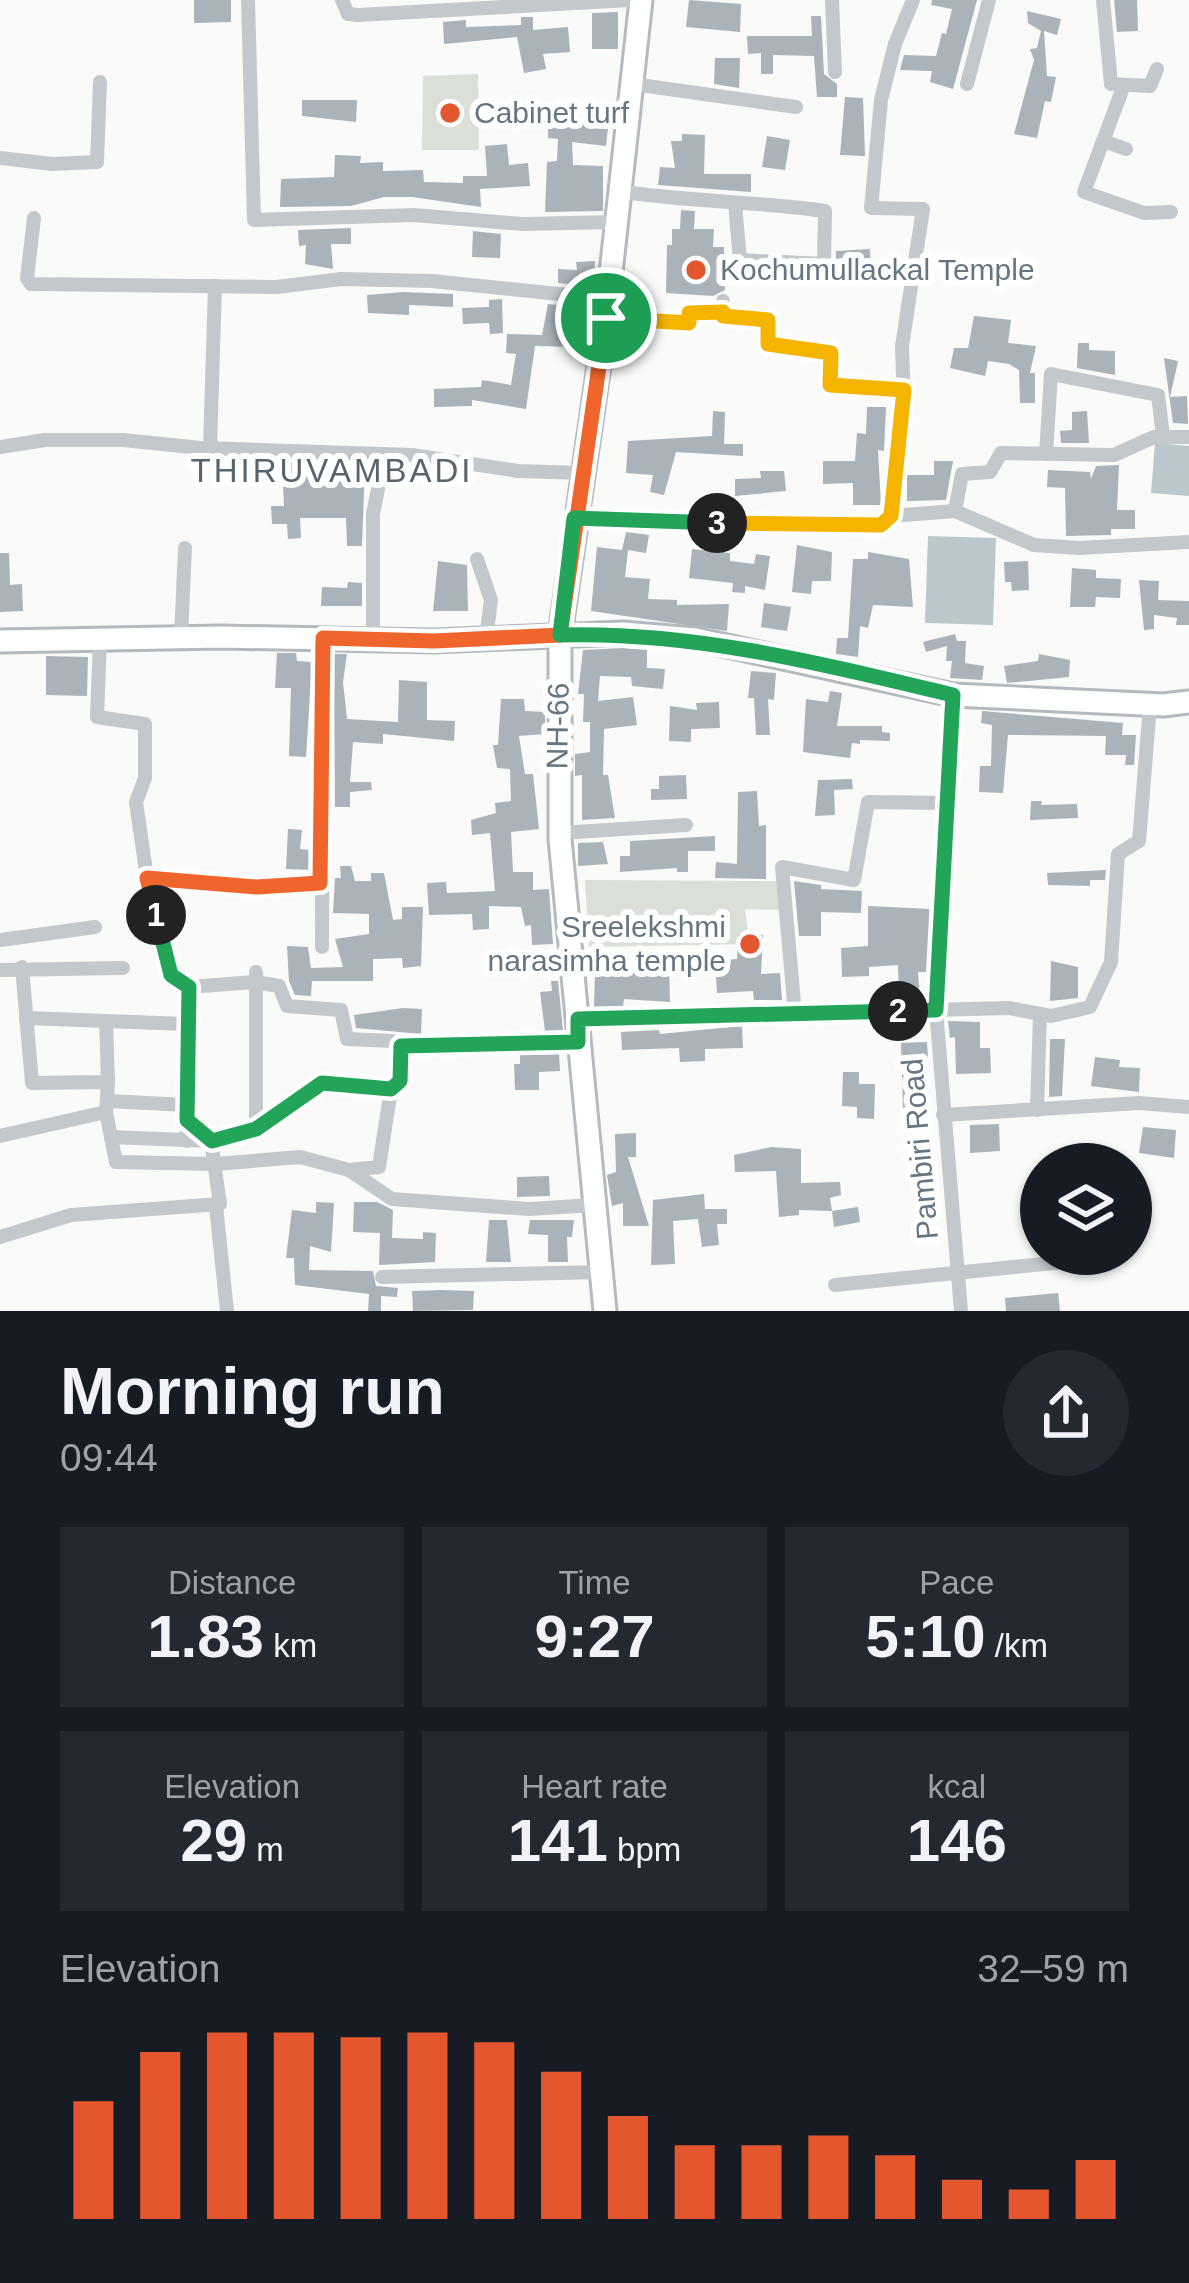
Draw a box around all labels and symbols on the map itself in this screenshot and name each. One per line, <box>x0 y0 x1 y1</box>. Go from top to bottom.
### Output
place label: Cabinet turf <box>474 96 630 129</box>
marker: Cabinet turf <box>437 100 463 126</box>
place label: Kochumullackal Temple <box>720 253 1035 286</box>
marker: Kochumullackal Temple <box>683 257 709 283</box>
pin <box>555 267 657 369</box>
district label: THIRUVAMBADI <box>191 452 473 489</box>
pin: 3 <box>687 493 747 553</box>
street label: NH-66 <box>540 682 575 770</box>
pin: 1 <box>126 885 186 945</box>
place label: Sreelekshmi narasimha temple <box>488 910 726 977</box>
marker: Sreelekshmi narasimha temple <box>737 931 763 957</box>
pin: 2 <box>868 981 928 1041</box>
street label: Pambiri Road <box>895 1057 944 1241</box>

